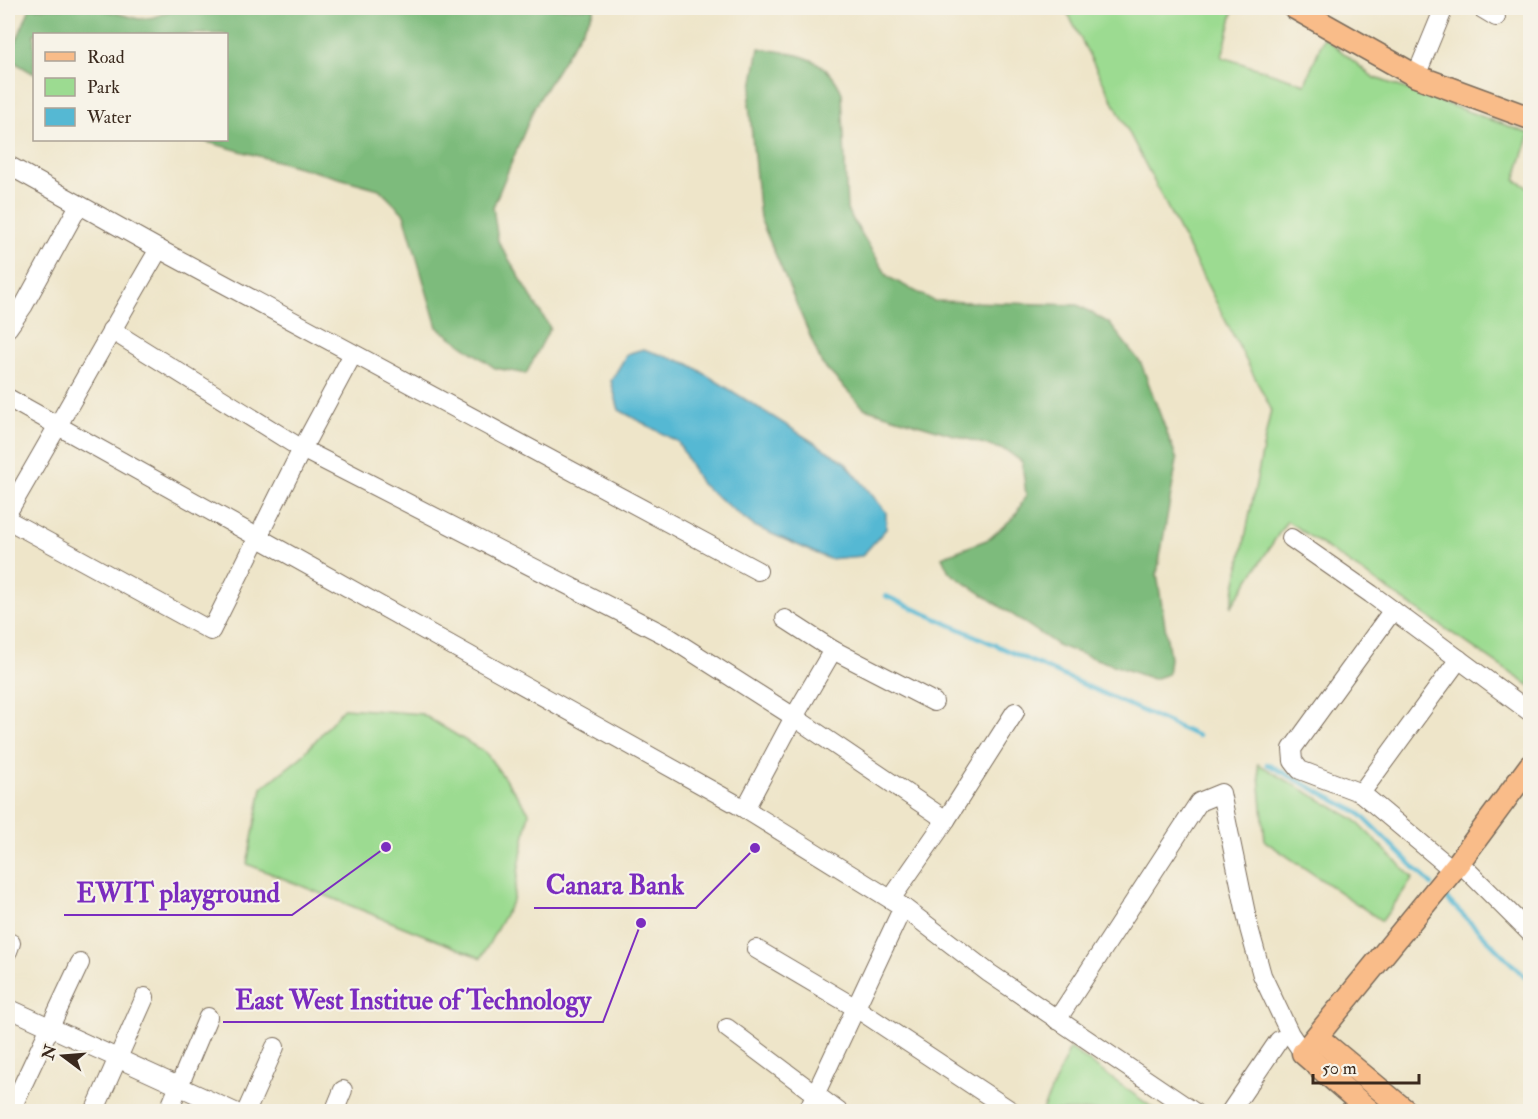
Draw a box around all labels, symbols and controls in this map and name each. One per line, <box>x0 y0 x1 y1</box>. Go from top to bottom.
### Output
legend <box>33 33 228 141</box>
text: Road <box>87 46 125 69</box>
text: Park <box>87 76 120 99</box>
text: Water <box>86 106 131 129</box>
callout: Canara Bank <box>534 863 696 908</box>
text: Canara Bank <box>546 869 685 902</box>
callout: EWIT playground <box>64 870 292 915</box>
text: EWIT playground <box>76 877 280 911</box>
callout: East West Institue of Technology <box>223 977 603 1022</box>
text: East West Institue of Technology <box>235 984 592 1018</box>
north arrow <box>33 1026 93 1086</box>
text: N <box>38 1042 61 1063</box>
scale bar <box>1313 1047 1420 1085</box>
text: 50 m <box>1322 1057 1357 1080</box>

